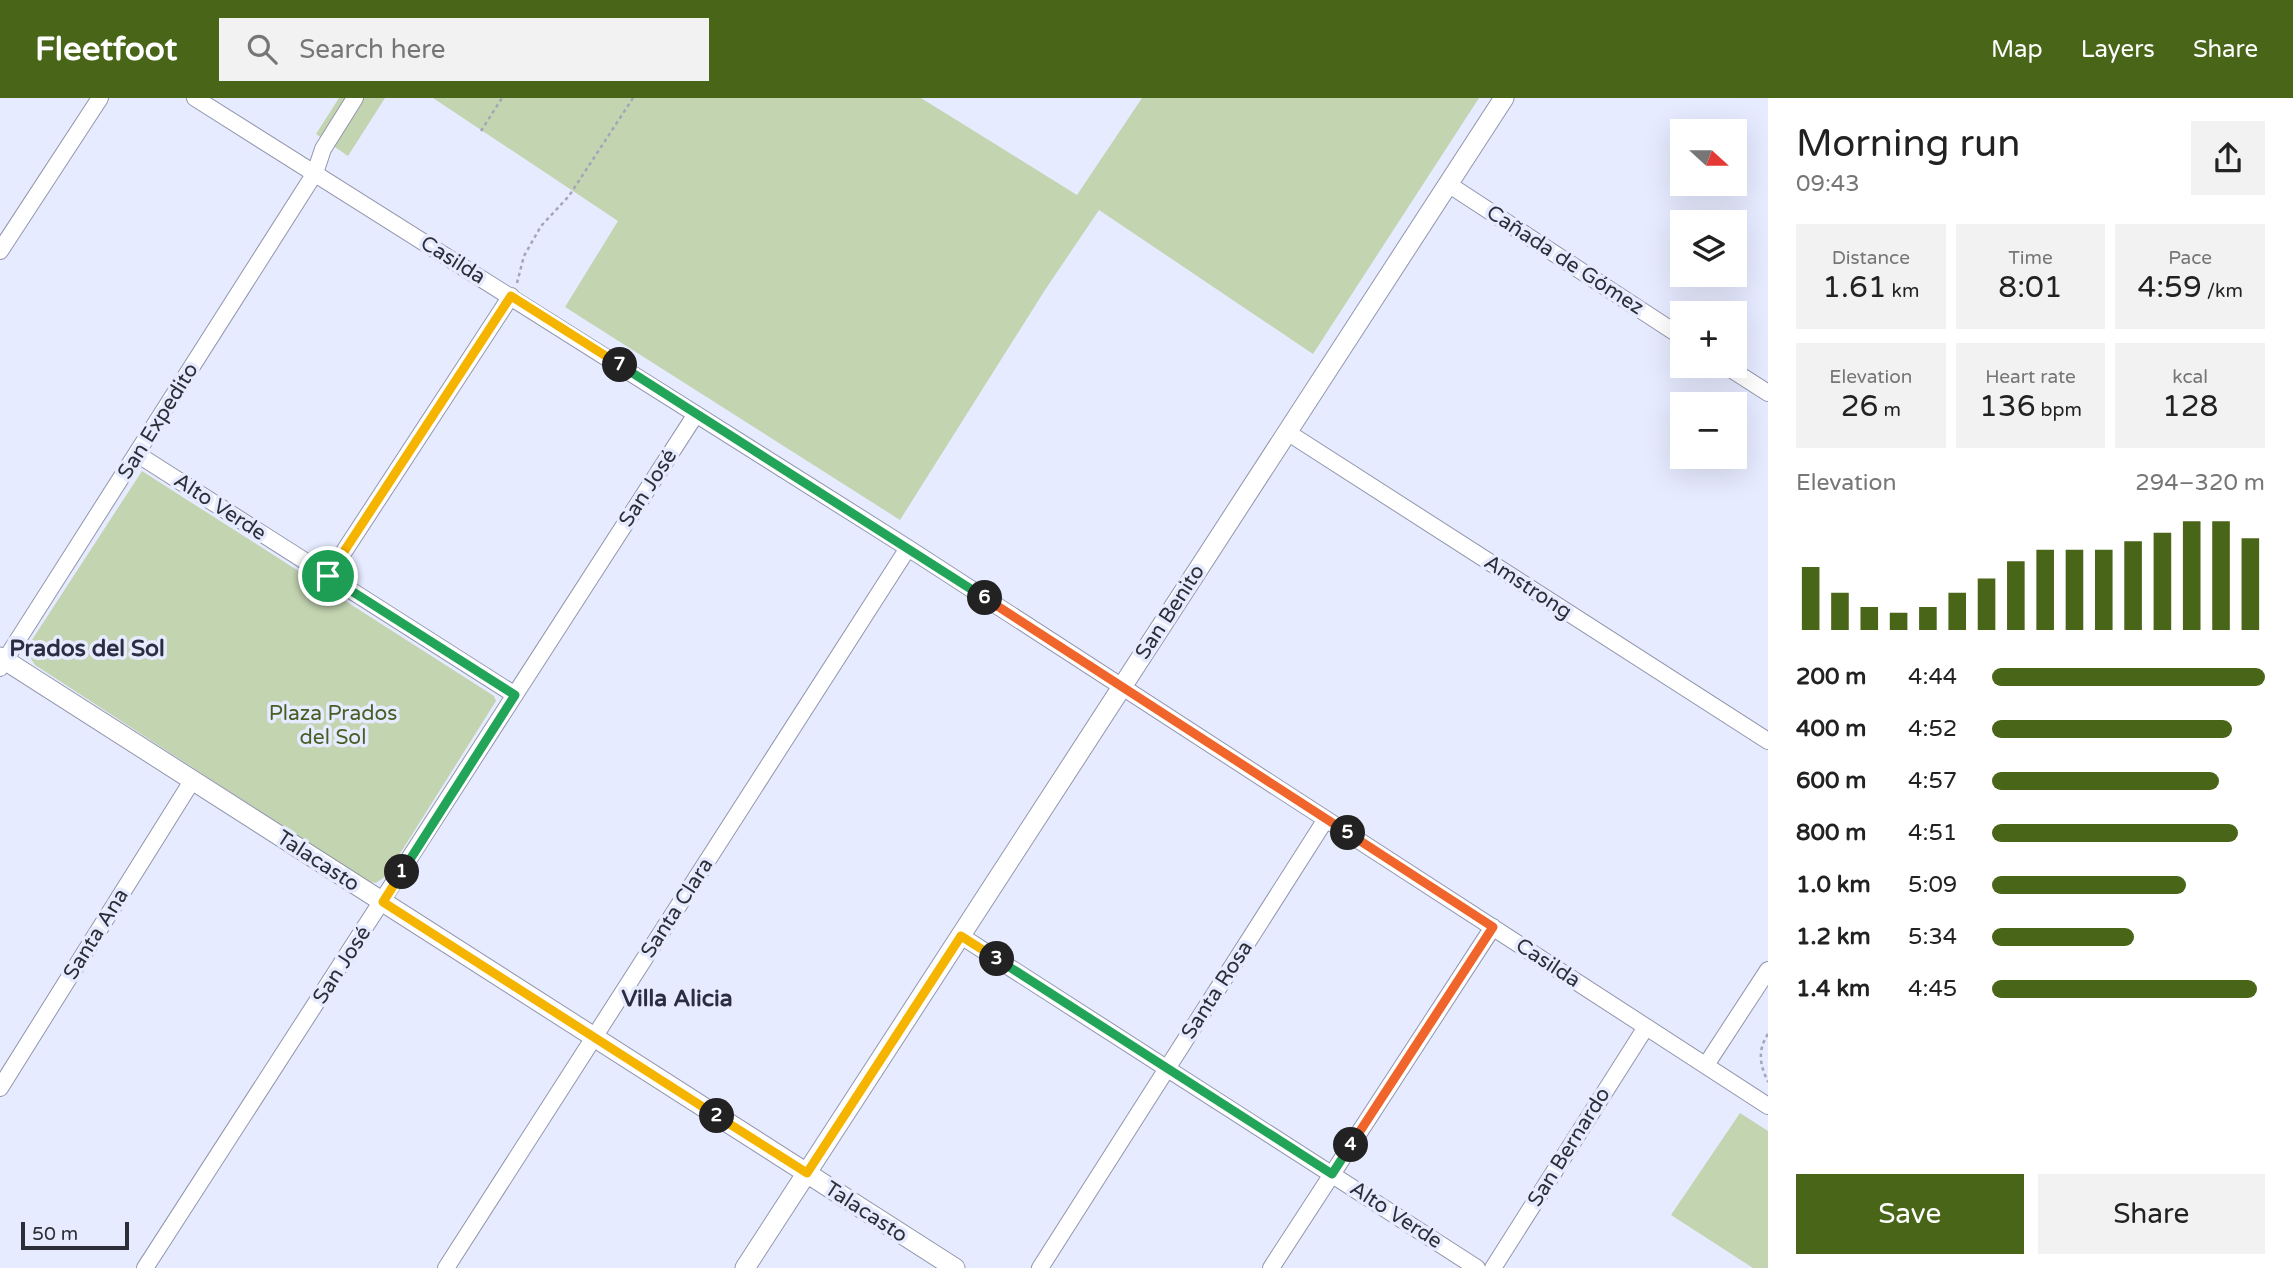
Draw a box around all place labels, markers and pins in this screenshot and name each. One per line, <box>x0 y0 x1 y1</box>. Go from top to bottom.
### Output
pin: 7 <box>602 348 638 382</box>
pin <box>298 546 358 606</box>
pin: 6 <box>968 580 1002 616</box>
pin: 5 <box>1330 816 1366 850</box>
pin: 1 <box>384 854 420 890</box>
pin: 3 <box>979 942 1014 976</box>
pin: 2 <box>700 1098 734 1134</box>
pin: 4 <box>1334 1128 1368 1162</box>

